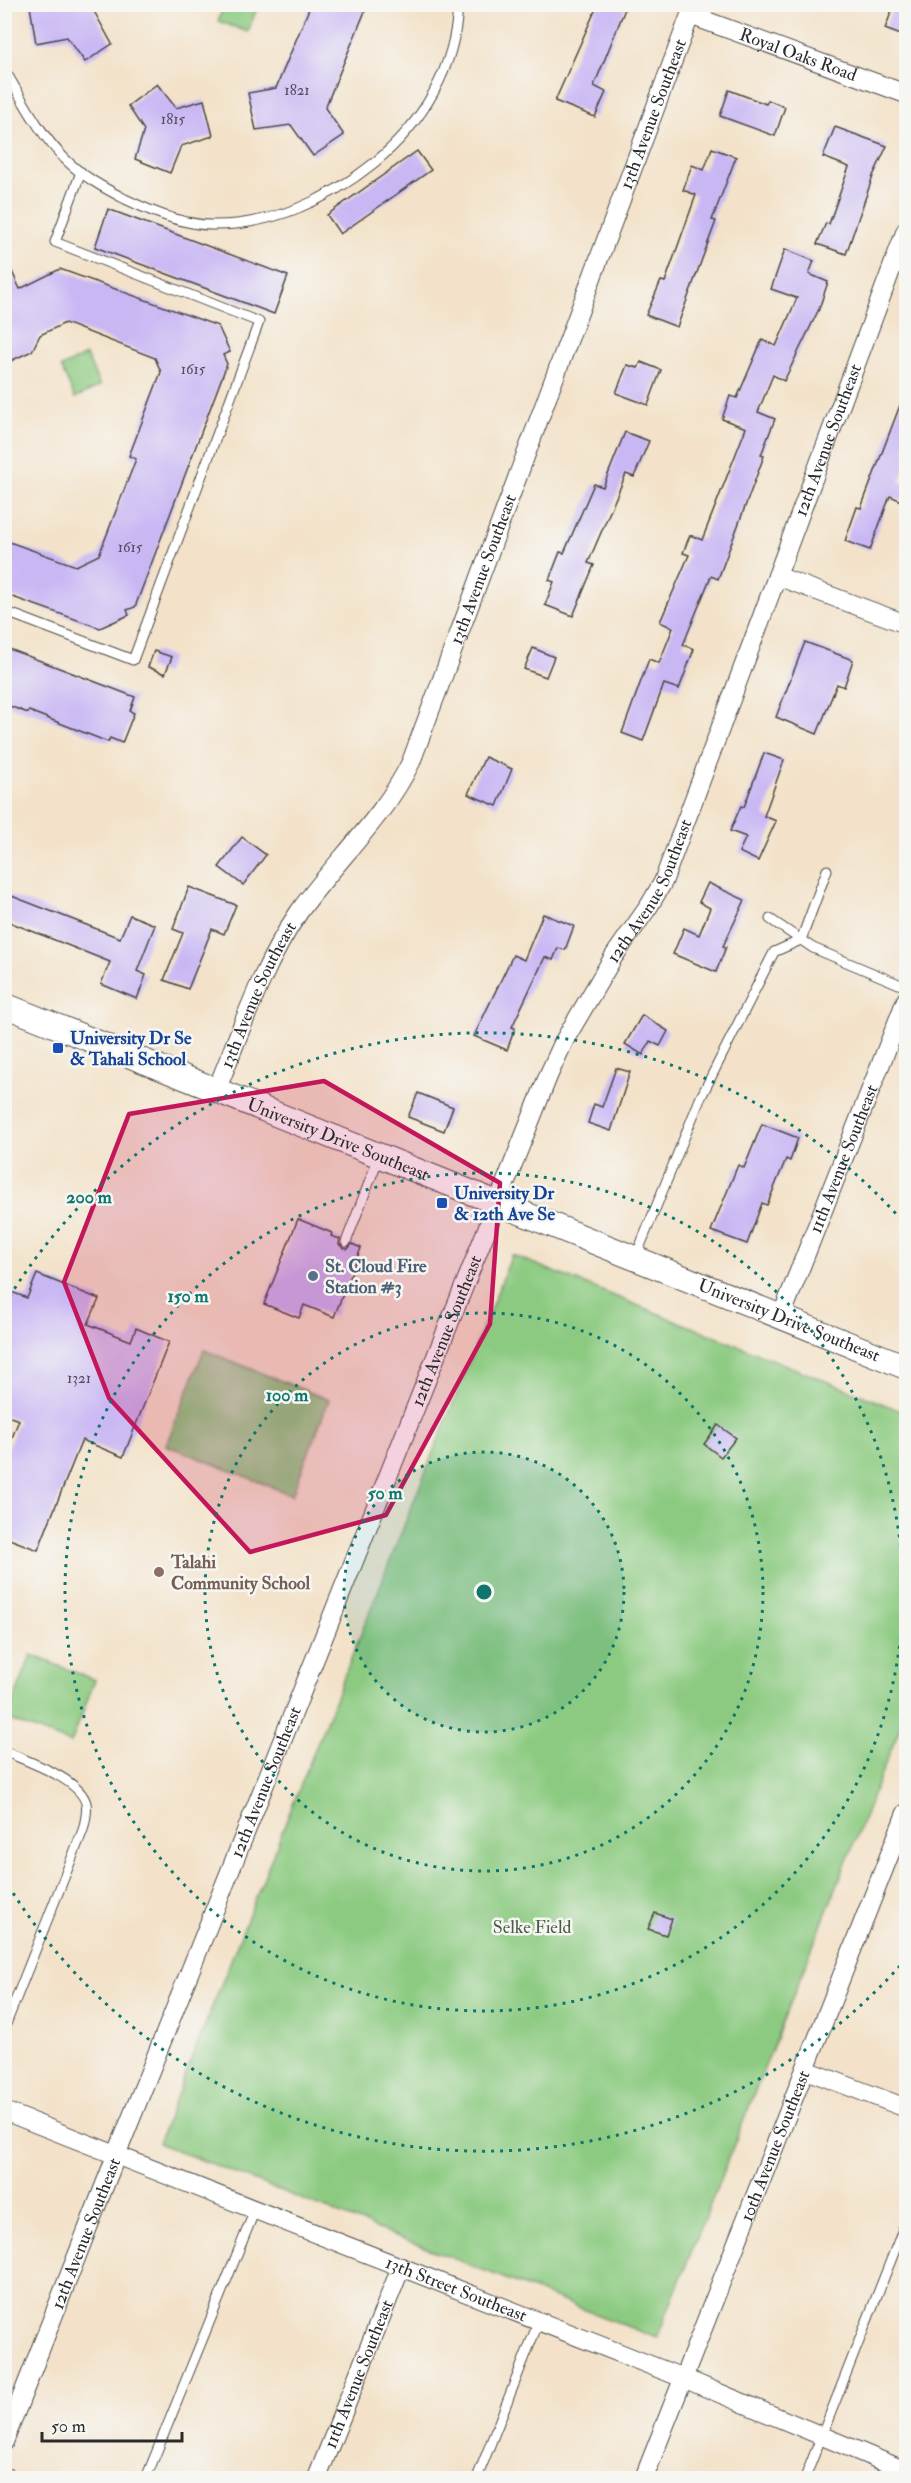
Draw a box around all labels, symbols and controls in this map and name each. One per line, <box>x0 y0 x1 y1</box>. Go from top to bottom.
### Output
street label: Royal Oaks Road <box>736 23 860 87</box>
street label: 13th Avenue Southeast <box>614 36 692 192</box>
house number: 1821 <box>284 81 310 100</box>
house number: 1815 <box>161 110 186 129</box>
house number: 1615 <box>181 360 206 379</box>
street label: 12th Avenue Southeast <box>789 360 867 519</box>
street label: 13th Avenue Southeast <box>444 491 522 648</box>
house number: 1615 <box>118 538 143 557</box>
street label: 12th Avenue Southeast <box>601 816 697 967</box>
street label: 13th Avenue Southeast <box>215 917 301 1072</box>
place label: University Dr Se & Tahali School <box>70 1027 192 1071</box>
marker: University Dr Se & Tahali School <box>51 1041 65 1055</box>
street label: 11th Avenue Southeast <box>804 1081 883 1237</box>
street label: University Drive Southeast <box>244 1092 433 1186</box>
place label: University Dr & 12th Ave Se <box>454 1182 555 1226</box>
text: 200 m <box>66 1186 113 1209</box>
marker: University Dr & 12th Ave Se <box>435 1196 449 1210</box>
street label: 12th Avenue Southeast <box>406 1252 487 1410</box>
place label: St. Cloud Fire Station #3 <box>325 1255 427 1299</box>
marker: St. Cloud Fire Station #3 <box>306 1269 320 1283</box>
street label: University Drive Southeast <box>695 1273 884 1367</box>
text: 150 m <box>167 1285 210 1308</box>
house number: 1321 <box>67 1369 91 1388</box>
text: 100 m <box>266 1384 309 1407</box>
text: 50 m <box>368 1482 403 1505</box>
place label: Talahi Community School <box>170 1551 310 1595</box>
marker: Talahi Community School <box>152 1565 166 1579</box>
centre of rings <box>474 1582 494 1602</box>
street label: 12th Avenue Southeast <box>225 1703 306 1861</box>
park label: Selke Field <box>493 1916 571 1939</box>
street label: 10th Avenue Southeast <box>735 2067 815 2225</box>
street label: 12th Avenue Southeast <box>46 2154 126 2312</box>
street label: 13th Street Southeast <box>382 2251 530 2327</box>
street label: 11th Avenue Southeast <box>318 2296 398 2452</box>
scale bar <box>42 2405 182 2443</box>
text: 50 m <box>51 2415 86 2438</box>

